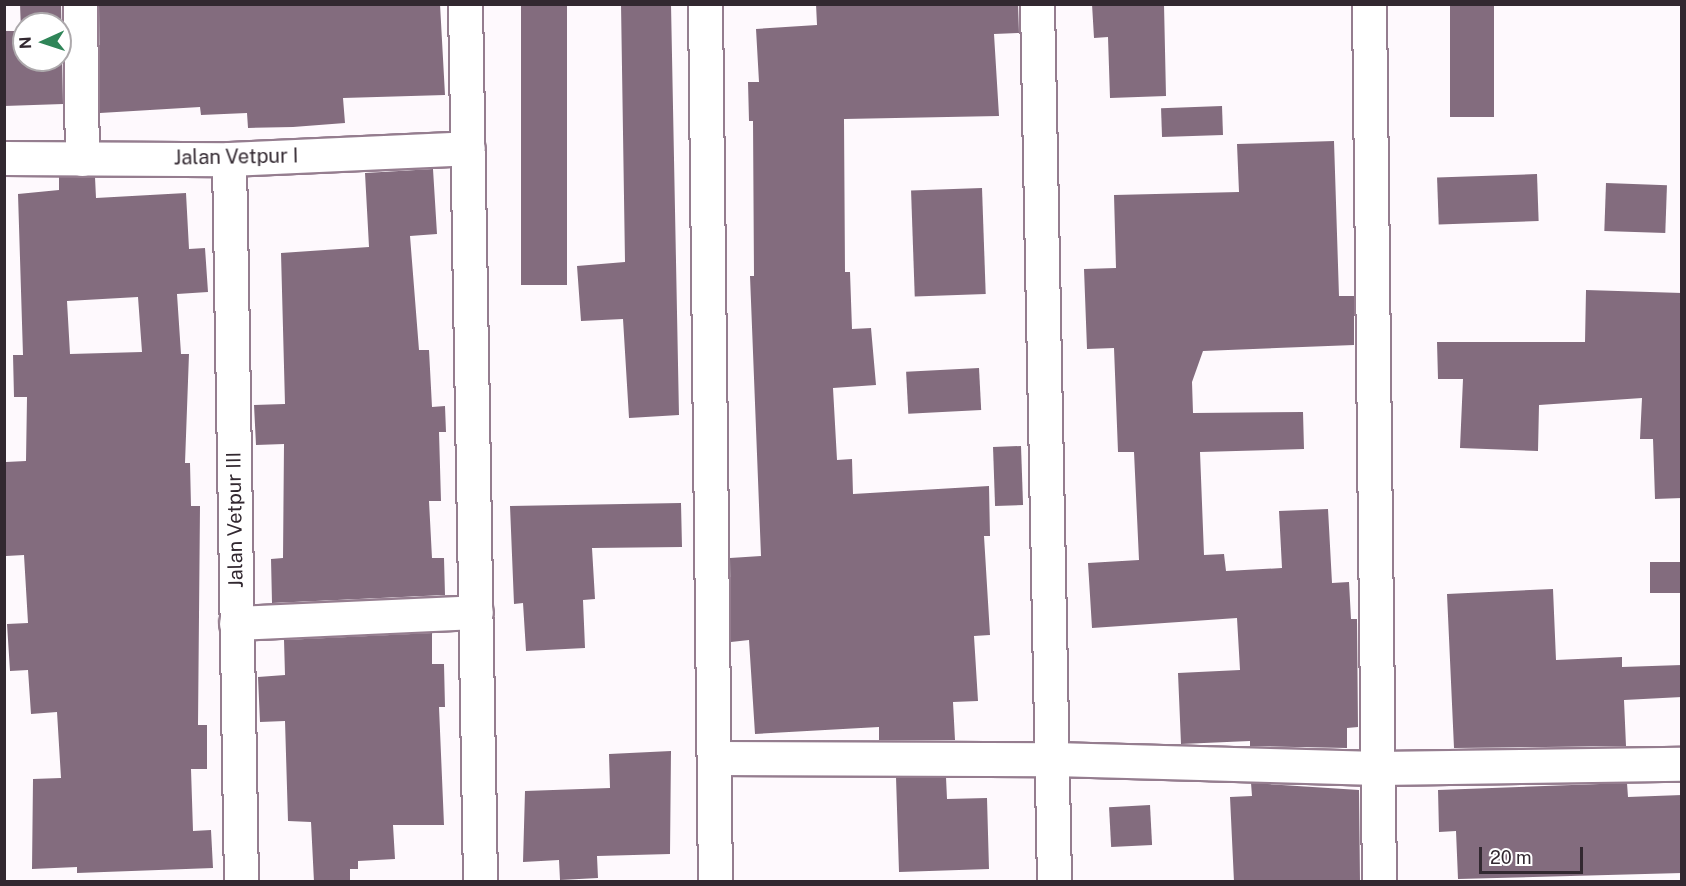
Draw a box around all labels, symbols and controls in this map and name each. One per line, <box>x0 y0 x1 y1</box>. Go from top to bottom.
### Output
north arrow <box>12 12 72 72</box>
text: N <box>16 36 35 50</box>
street label: Jalan Vetpur I <box>173 144 299 170</box>
street label: Jalan Vetpur III <box>222 451 248 589</box>
scale bar <box>1482 835 1586 873</box>
text: 20 m <box>1490 847 1532 868</box>

